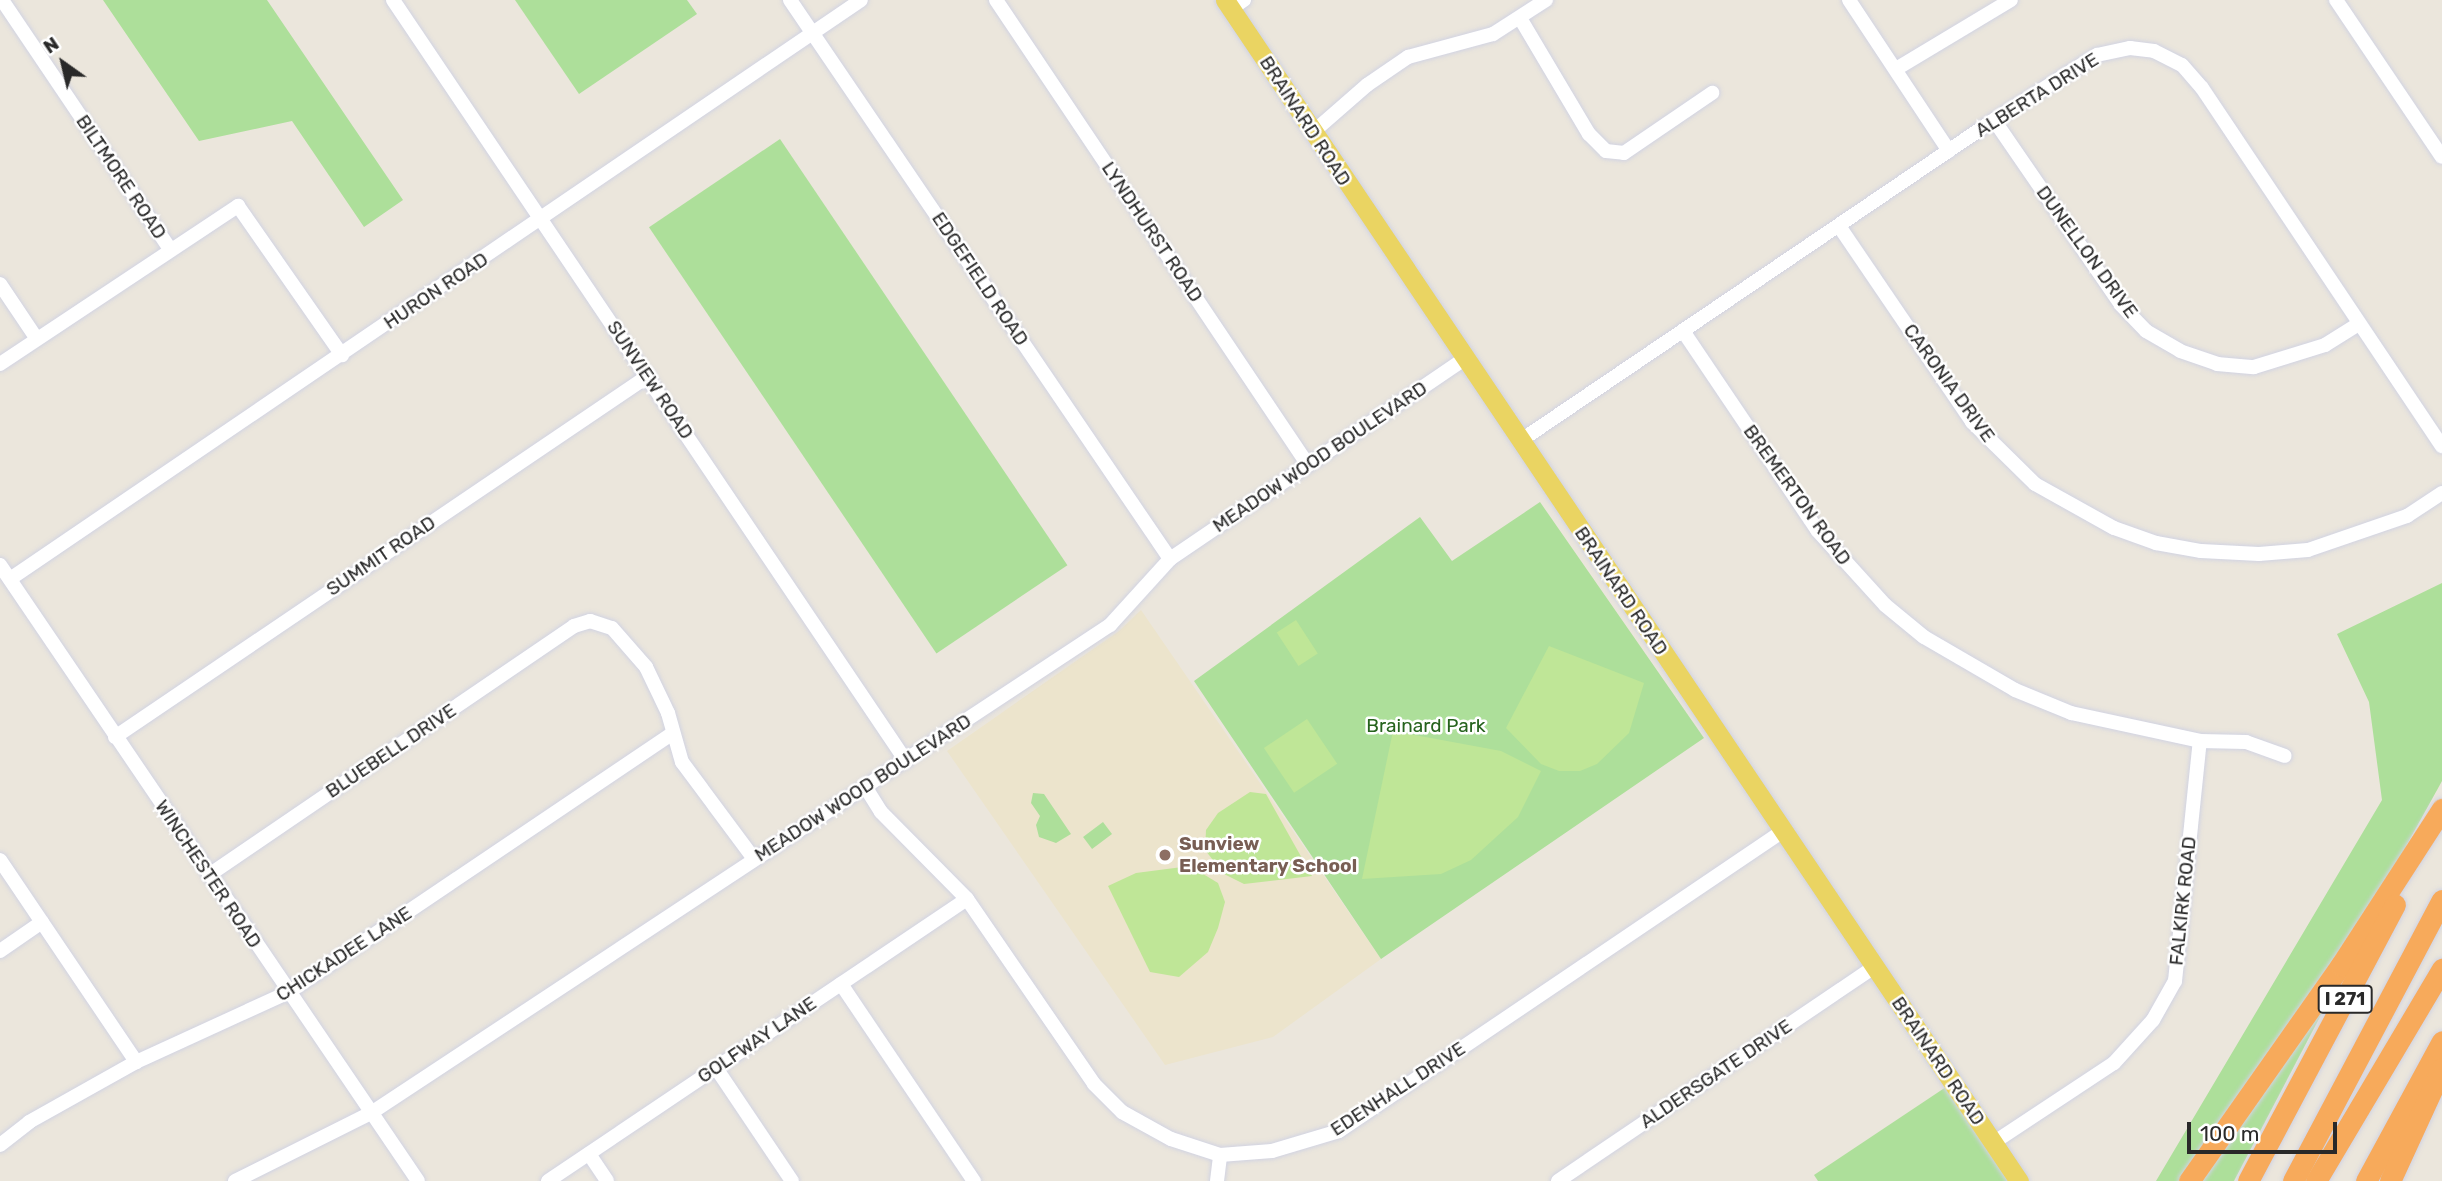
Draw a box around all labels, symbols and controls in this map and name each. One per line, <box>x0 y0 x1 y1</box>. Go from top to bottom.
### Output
north arrow <box>28 28 98 98</box>
text: N <box>39 32 63 59</box>
street label: ALBERTA DRIVE <box>1971 48 2103 142</box>
street label: BRAINARD ROAD <box>1255 52 1355 190</box>
street label: BILTMORE ROAD <box>71 111 171 243</box>
street label: LYNDHURST ROAD <box>1096 157 1208 307</box>
street label: DUNELLON DRIVE <box>2031 181 2143 323</box>
street label: EDGEFIELD ROAD <box>927 208 1033 350</box>
street label: HURON ROAD <box>380 248 492 334</box>
street label: SUNVIEW ROAD <box>602 316 698 444</box>
street label: CARONIA DRIVE <box>1898 319 2000 447</box>
street label: MEADOW WOOD BOULEVARD <box>1208 376 1432 538</box>
street label: BREMERTON ROAD <box>1738 420 1856 570</box>
street label: SUMMIT ROAD <box>322 511 440 601</box>
street label: BRAINARD ROAD <box>1570 522 1672 660</box>
street label: BLUEBELL DRIVE <box>321 699 461 803</box>
street label: MEADOW WOOD BOULEVARD <box>750 709 976 867</box>
park label: Brainard Park <box>1366 715 1486 737</box>
street label: WINCHESTER ROAD <box>150 796 266 952</box>
place label: Sunview Elementary School <box>1179 833 1358 877</box>
street label: FALKIRK ROAD <box>2165 835 2201 967</box>
marker: Sunview Elementary School <box>1157 847 1173 863</box>
street label: CHICKADEE LANE <box>272 902 416 1006</box>
road number: I 271 <box>2317 984 2373 1014</box>
street label: GOLFWAY LANE <box>693 992 821 1088</box>
street label: BRAINARD ROAD <box>1887 992 1989 1130</box>
street label: ALDERSGATE DRIVE <box>1636 1015 1796 1133</box>
street label: EDENHALL DRIVE <box>1326 1037 1470 1141</box>
scale bar <box>2190 1108 2340 1152</box>
text: 100 m <box>2200 1121 2259 1146</box>

